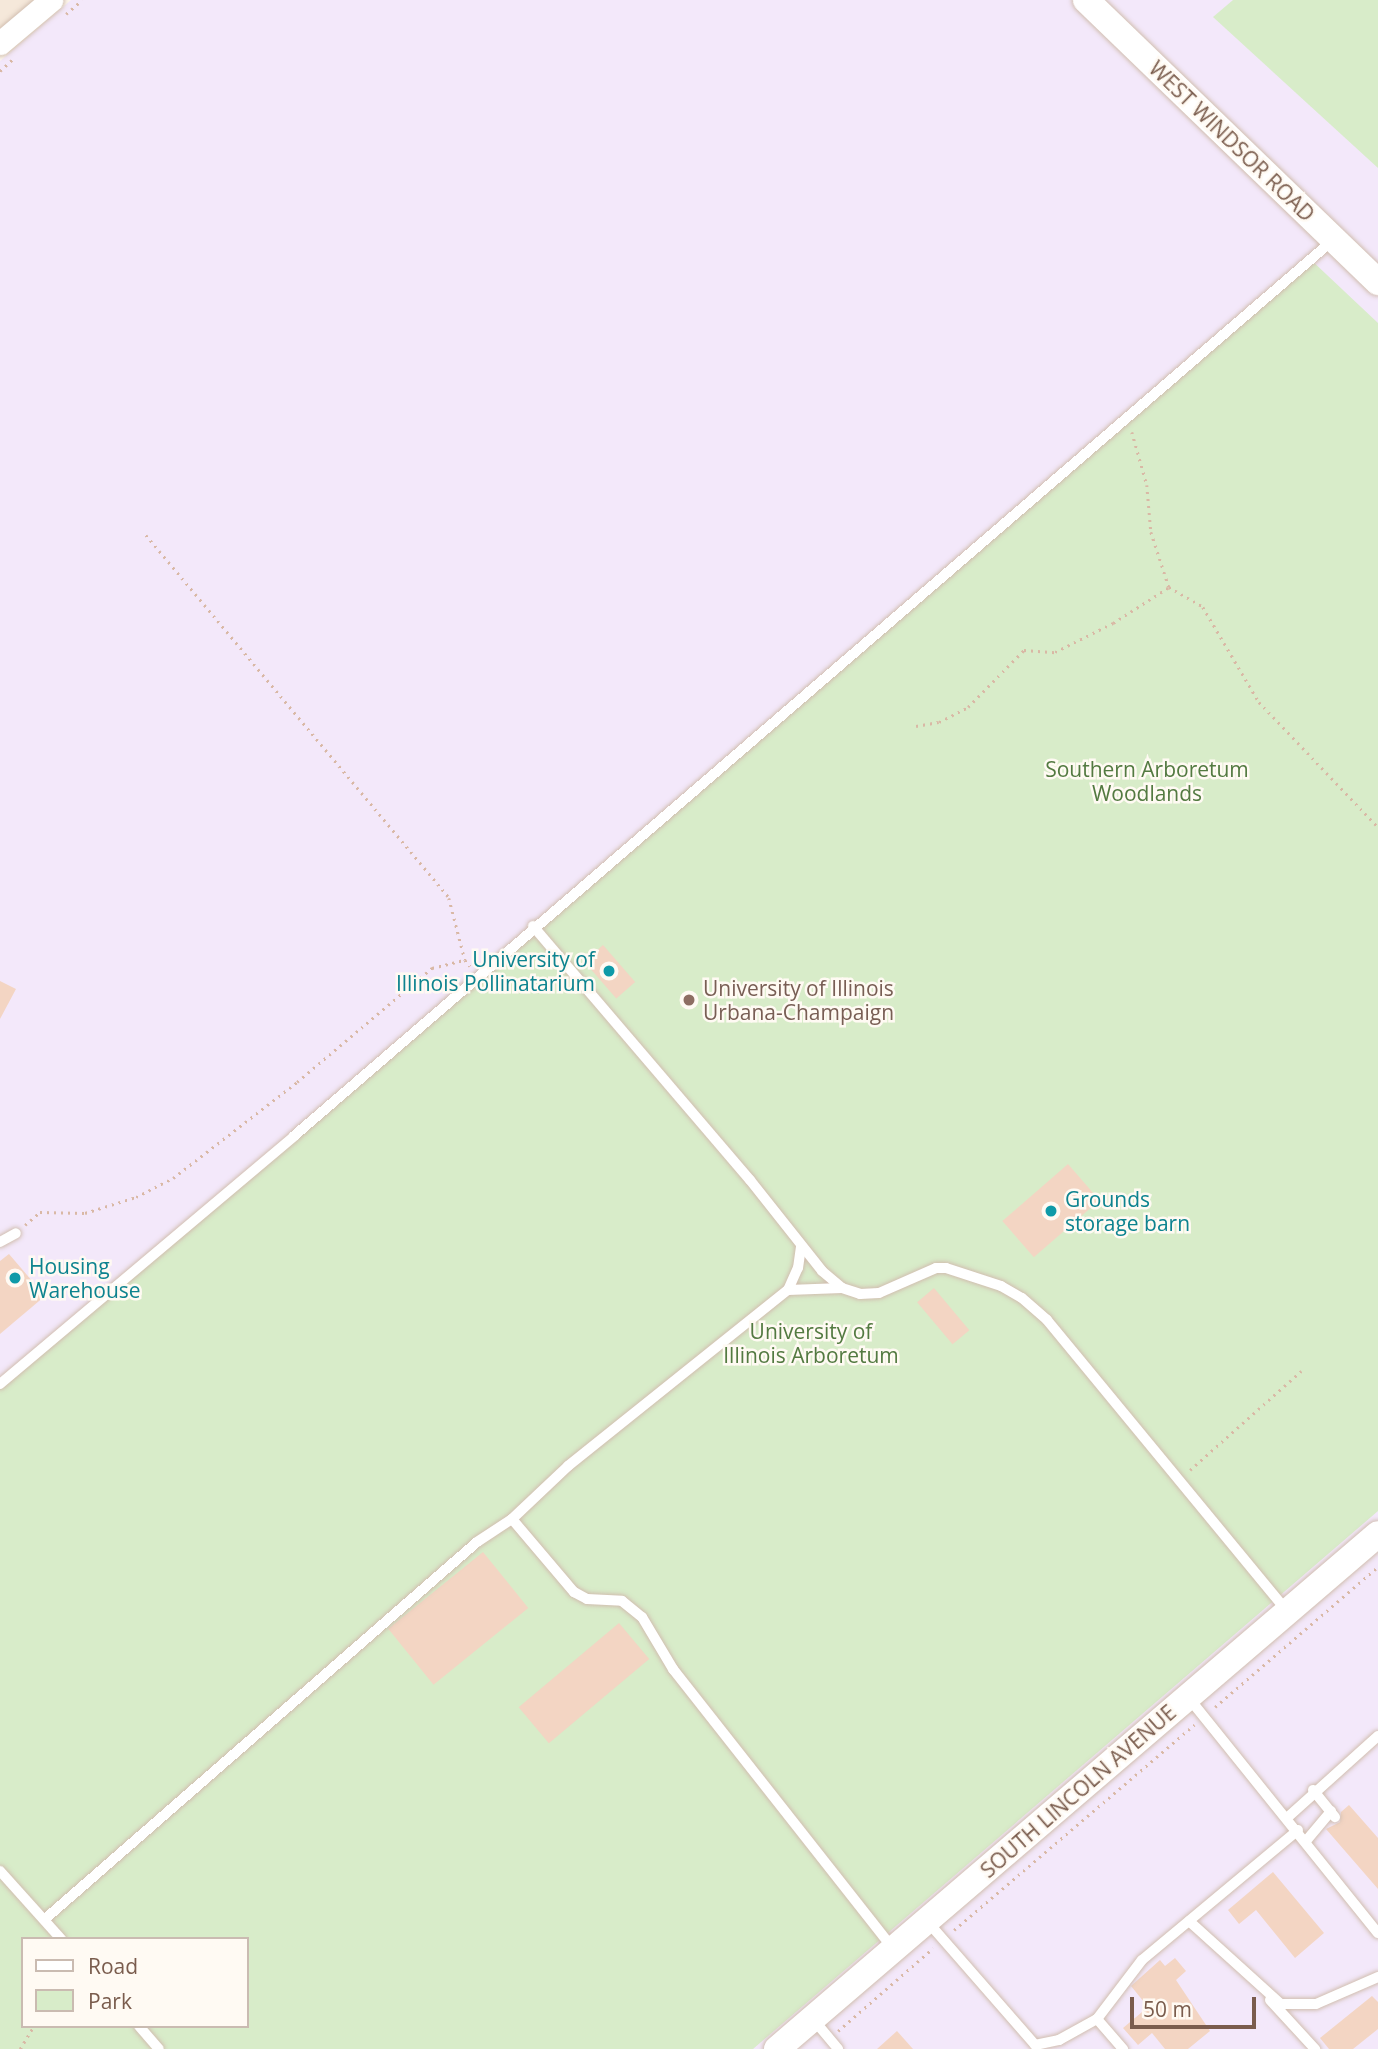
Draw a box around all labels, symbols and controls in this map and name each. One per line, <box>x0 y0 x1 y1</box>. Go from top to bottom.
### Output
street label: WEST WINDSOR ROAD <box>1144 56 1320 226</box>
park label: Southern Arboretum Woodlands <box>1045 756 1249 806</box>
place label: University of Illinois Pollinatarium <box>396 946 595 996</box>
marker: University of Illinois Pollinatarium <box>601 963 617 979</box>
place label: University of Illinois Urbana-Champaign <box>703 975 894 1025</box>
marker: University of Illinois Urbana-Champaign <box>681 992 697 1008</box>
place label: Grounds storage barn <box>1065 1186 1190 1236</box>
marker: Grounds storage barn <box>1043 1203 1059 1219</box>
place label: Housing Warehouse <box>29 1253 141 1303</box>
marker: Housing Warehouse <box>7 1270 23 1286</box>
park label: University of Illinois Arboretum <box>723 1318 899 1368</box>
street label: SOUTH LINCOLN AVENUE <box>975 1699 1181 1883</box>
legend <box>21 1937 248 2028</box>
text: Road <box>88 1952 138 1980</box>
scale bar <box>1133 1982 1259 2026</box>
text: Park <box>88 1987 132 2015</box>
text: 50 m <box>1143 1995 1192 2023</box>

